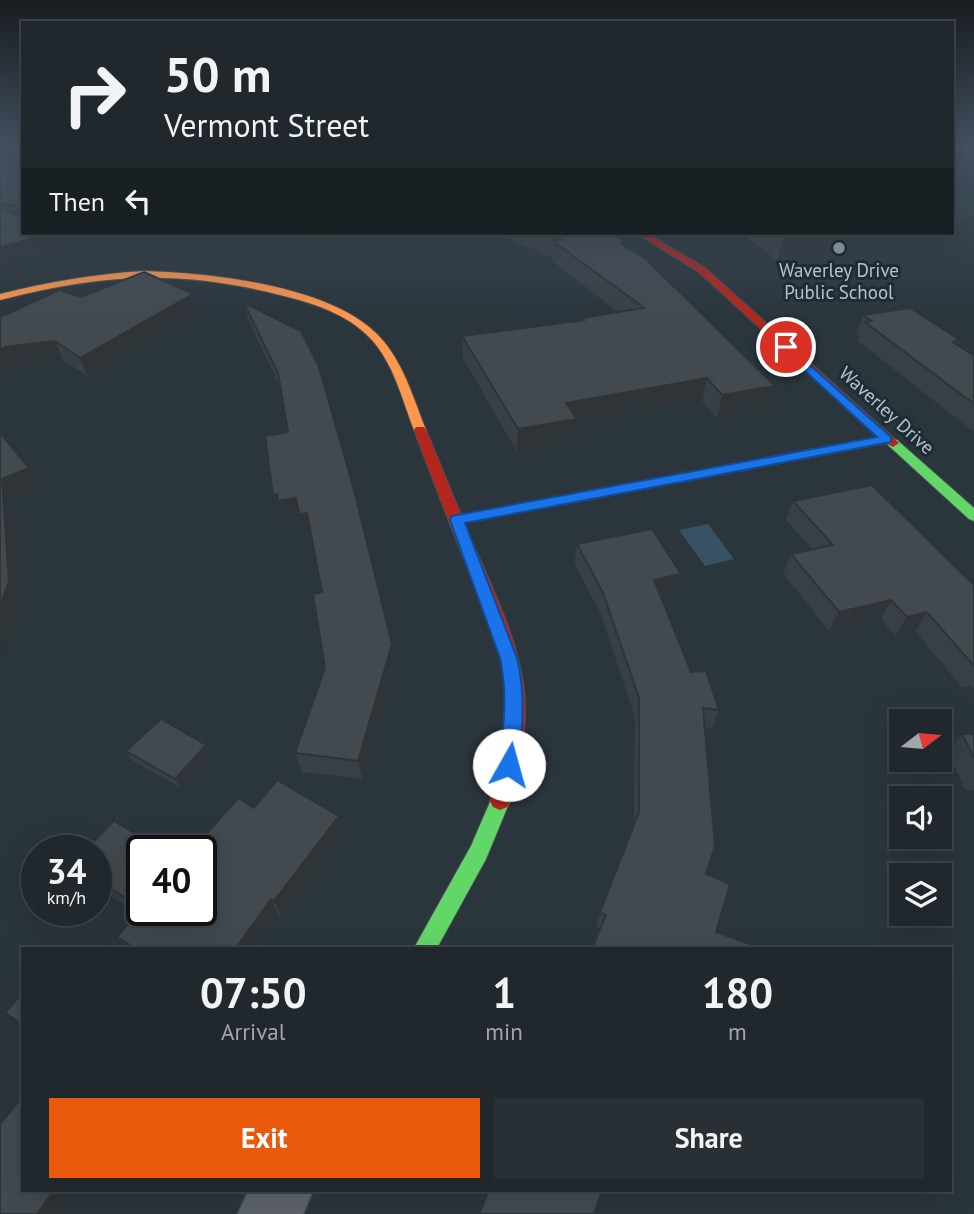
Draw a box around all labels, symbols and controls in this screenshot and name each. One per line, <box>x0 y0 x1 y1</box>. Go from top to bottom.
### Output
text: 50 m <box>164 42 271 106</box>
icon: right <box>49 49 140 140</box>
text: Vermont Street <box>164 104 369 146</box>
icon: left <box>119 182 157 220</box>
text: Then <box>49 185 105 218</box>
marker: Waverley Drive Public School <box>831 240 847 256</box>
place label: Waverley Drive Public School <box>779 258 899 304</box>
pin <box>756 317 816 377</box>
icon: arrive <box>767 328 805 366</box>
street label: Waverley Drive <box>834 361 940 459</box>
north arrow <box>889 709 952 772</box>
map controls <box>889 709 952 926</box>
position arrow <box>472 728 546 802</box>
button: sound <box>889 786 952 849</box>
speed limit sign: 40 <box>126 835 217 926</box>
text: 34 <box>47 848 86 894</box>
button: layers <box>889 863 952 926</box>
text: km/h <box>47 886 86 909</box>
text: 07:50 <box>200 965 306 1020</box>
text: 1 <box>492 965 516 1020</box>
text: 180 <box>702 965 773 1020</box>
text: Arrival <box>221 1017 285 1046</box>
text: min <box>485 1017 523 1046</box>
text: m <box>728 1017 747 1046</box>
button: Exit <box>49 1098 480 1178</box>
button: Share <box>494 1098 924 1178</box>

